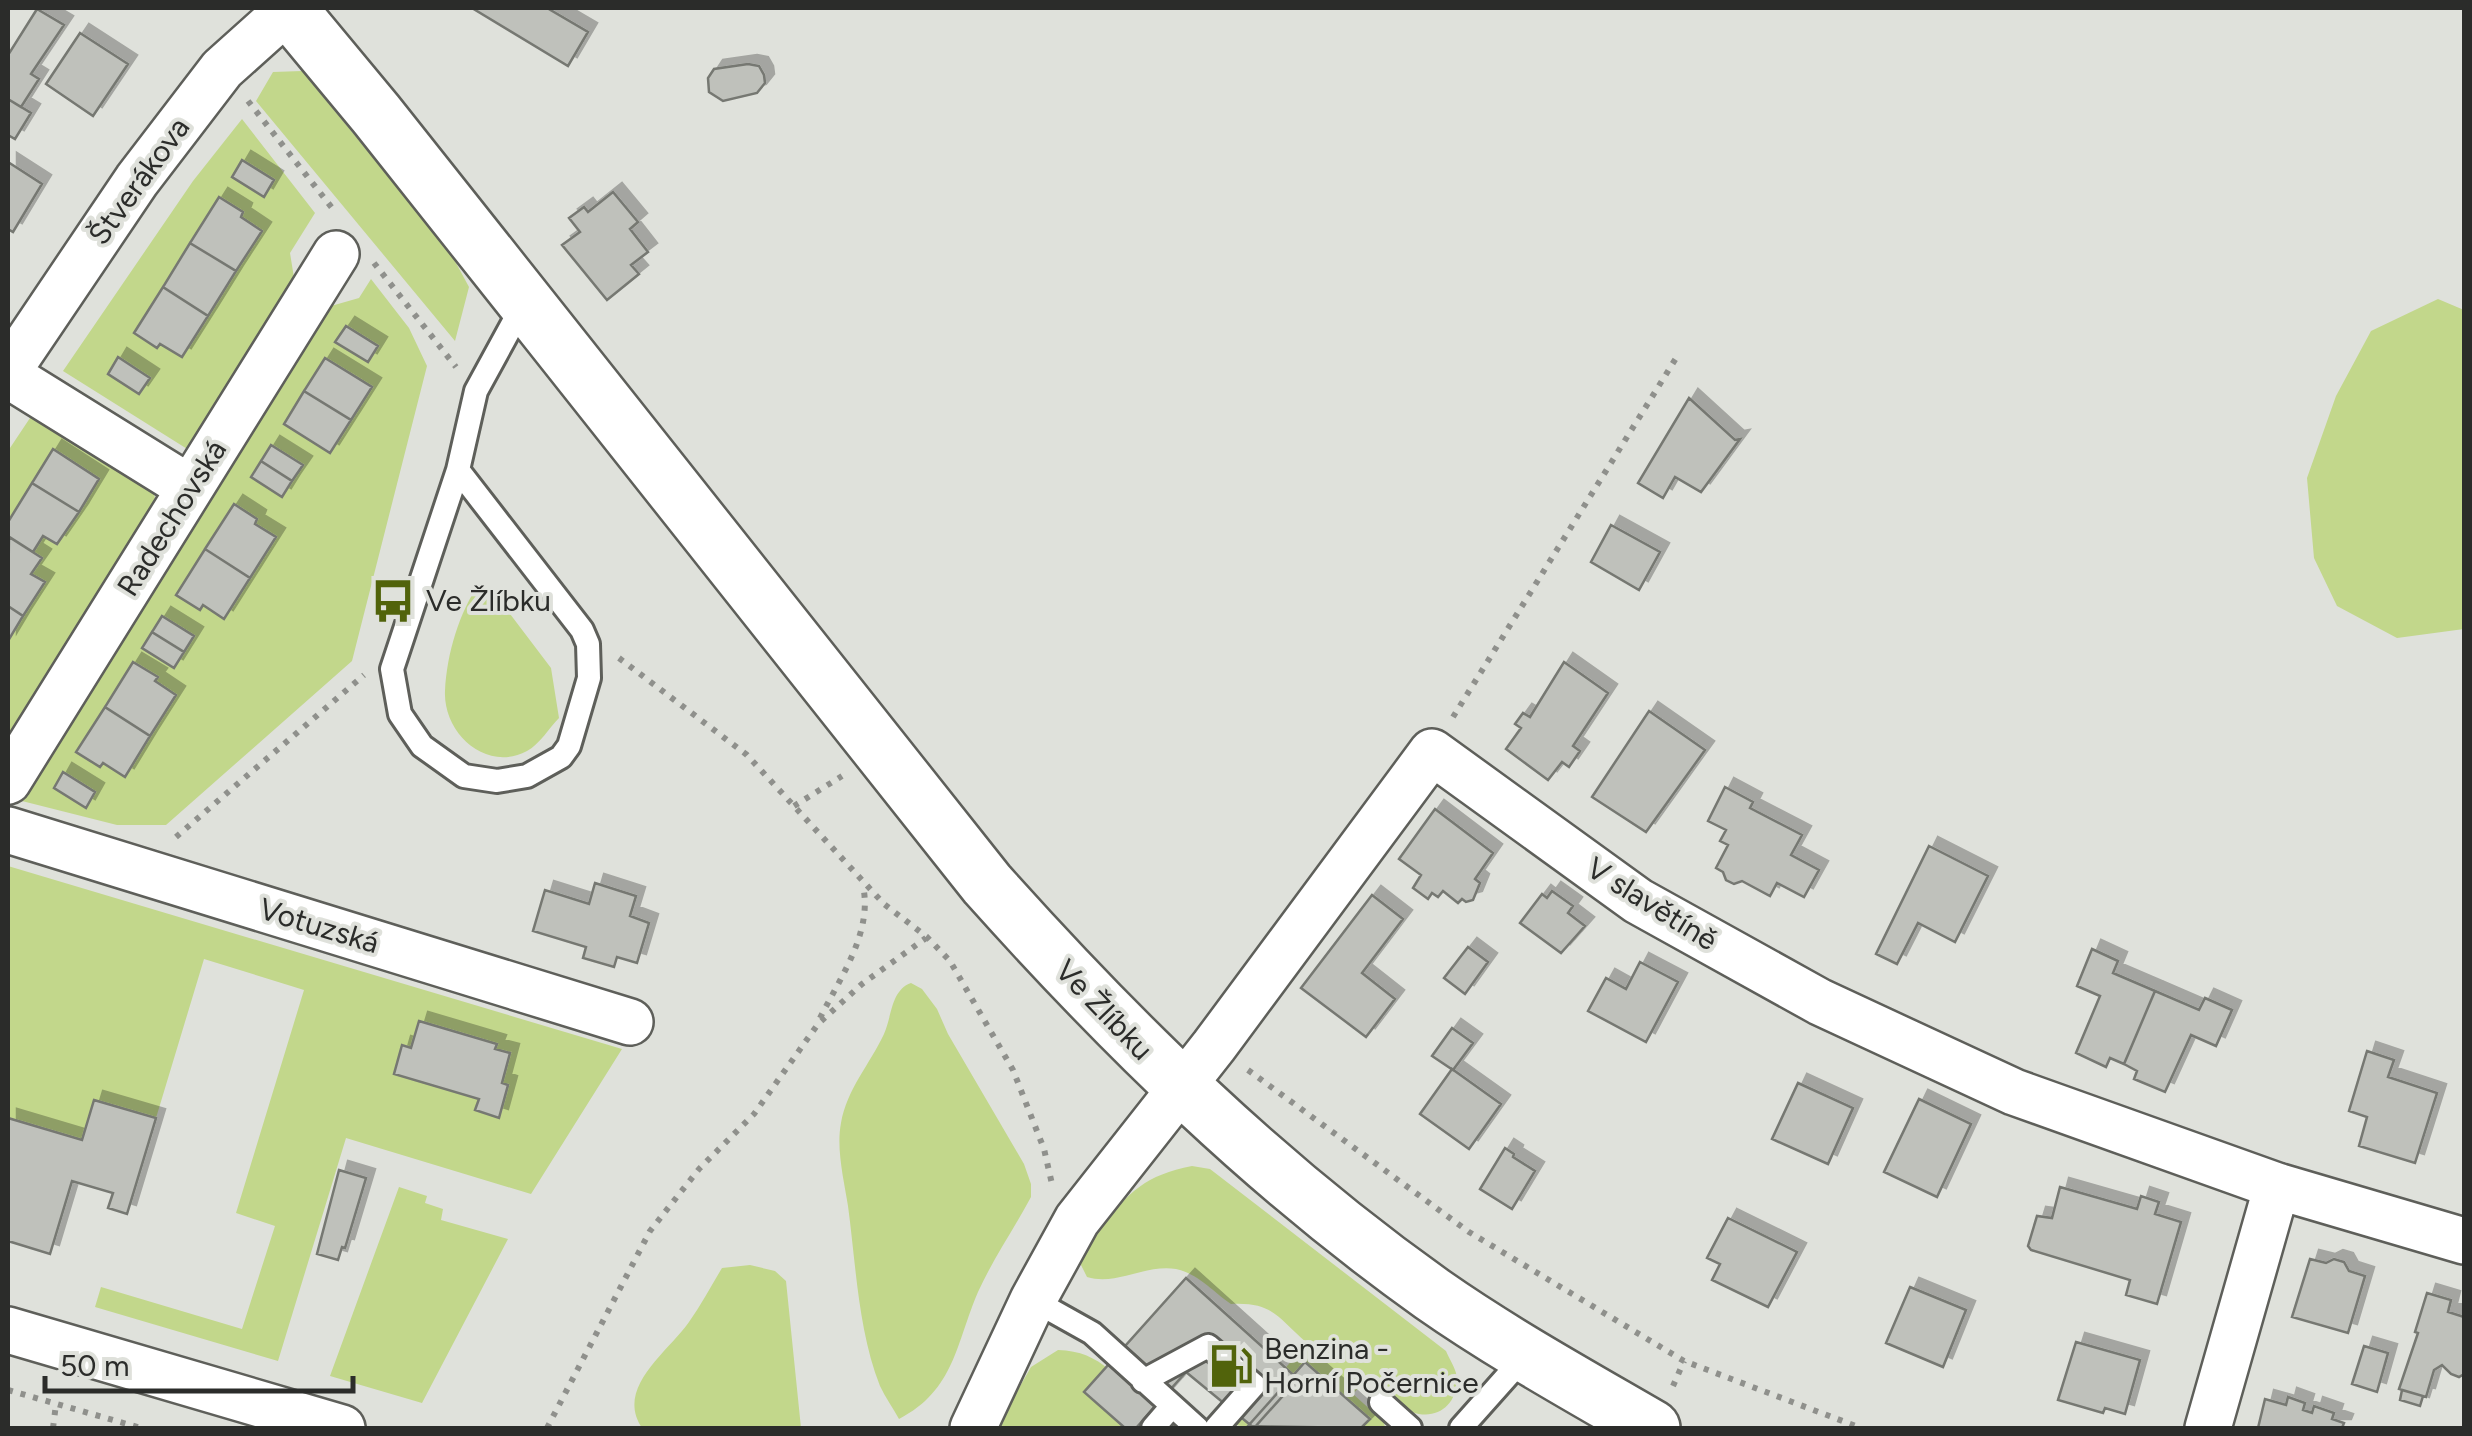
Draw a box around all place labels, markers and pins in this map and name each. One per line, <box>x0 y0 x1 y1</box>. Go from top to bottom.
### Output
bus stop icon: Ve Žlíbku <box>369 577 417 625</box>
place label: Ve Žlíbku <box>426 582 551 619</box>
place label: Benzina - Horní Počernice <box>1264 1330 1479 1401</box>
fuel station icon: Benzina - Horní Počernice <box>1207 1342 1255 1390</box>

